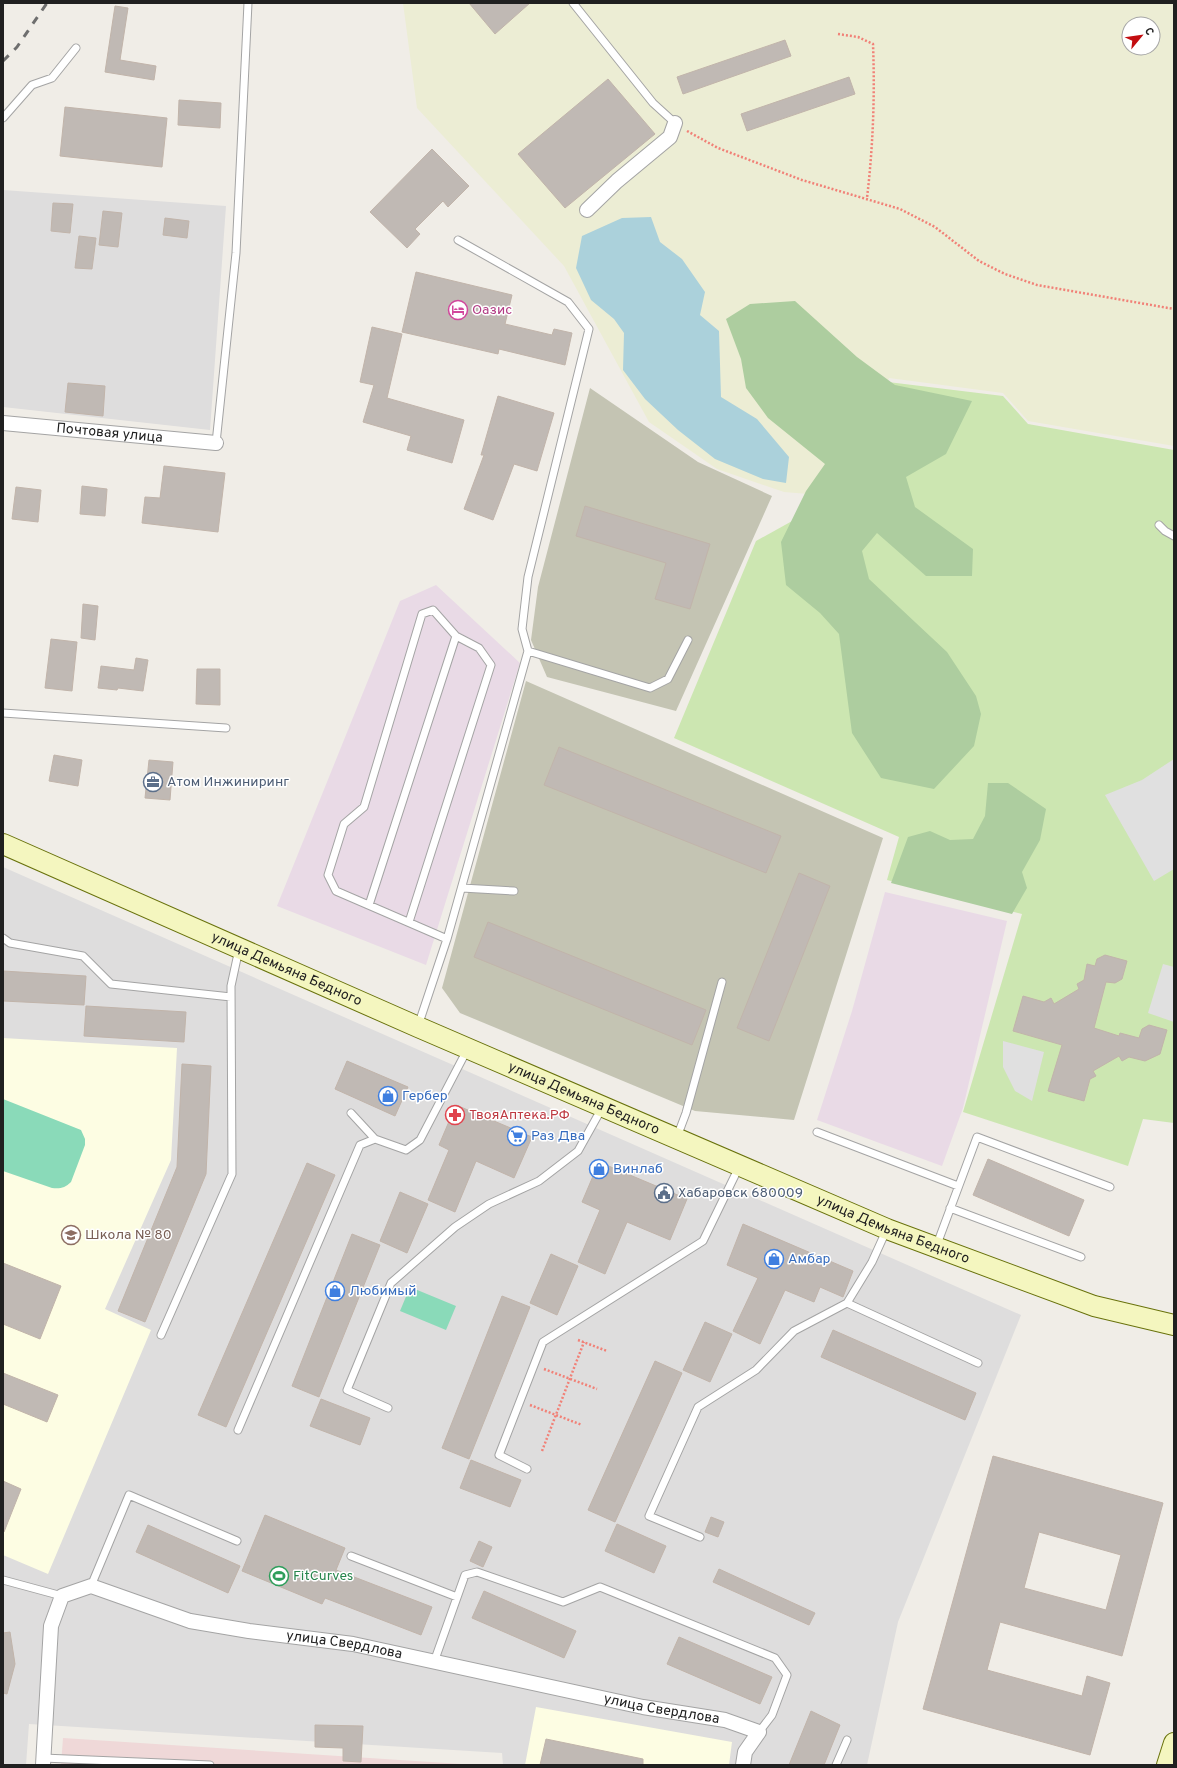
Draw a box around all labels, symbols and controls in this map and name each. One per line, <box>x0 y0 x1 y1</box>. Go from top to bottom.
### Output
north arrow <box>1121 16 1161 56</box>
text: С <box>1141 25 1157 38</box>
hotel icon: Оазис <box>447 299 469 321</box>
place label: Оазис <box>472 302 512 319</box>
street label: Почтовая улица <box>56 420 164 446</box>
office icon: Атом Инжиниринг <box>142 771 164 793</box>
place label: Атом Инжиниринг <box>167 774 289 791</box>
street label: улица Демьяна Бедного <box>209 928 365 1010</box>
street label: улица Демьяна Бедного <box>505 1058 662 1139</box>
shop icon: Гербер <box>377 1085 399 1107</box>
place label: Гербер <box>402 1088 448 1105</box>
pharmacy icon: ТвояАптека.РФ <box>444 1104 466 1126</box>
place label: ТвояАптека.РФ <box>469 1107 570 1124</box>
supermarket icon: Раз Два <box>506 1125 528 1147</box>
place label: Раз Два <box>531 1128 585 1145</box>
shop icon: Винлаб <box>588 1158 610 1180</box>
place label: Винлаб <box>613 1161 663 1178</box>
public building icon: Хабаровск 680009 <box>653 1182 675 1204</box>
place label: Хабаровск 680009 <box>678 1185 803 1202</box>
street label: улица Демьяна Бедного <box>814 1191 972 1267</box>
school or university icon: Школа № 80 <box>60 1224 82 1246</box>
place label: Школа № 80 <box>85 1227 172 1244</box>
shop icon: Амбар <box>763 1248 785 1270</box>
place label: Амбар <box>788 1251 831 1268</box>
shop icon: Любимый <box>324 1280 346 1302</box>
place label: Любимый <box>349 1283 417 1300</box>
sports icon: FitCurves <box>268 1565 290 1587</box>
place label: FitCurves <box>293 1568 353 1585</box>
street label: улица Свердлова <box>285 1627 404 1663</box>
street label: улица Свердлова <box>602 1690 721 1728</box>

